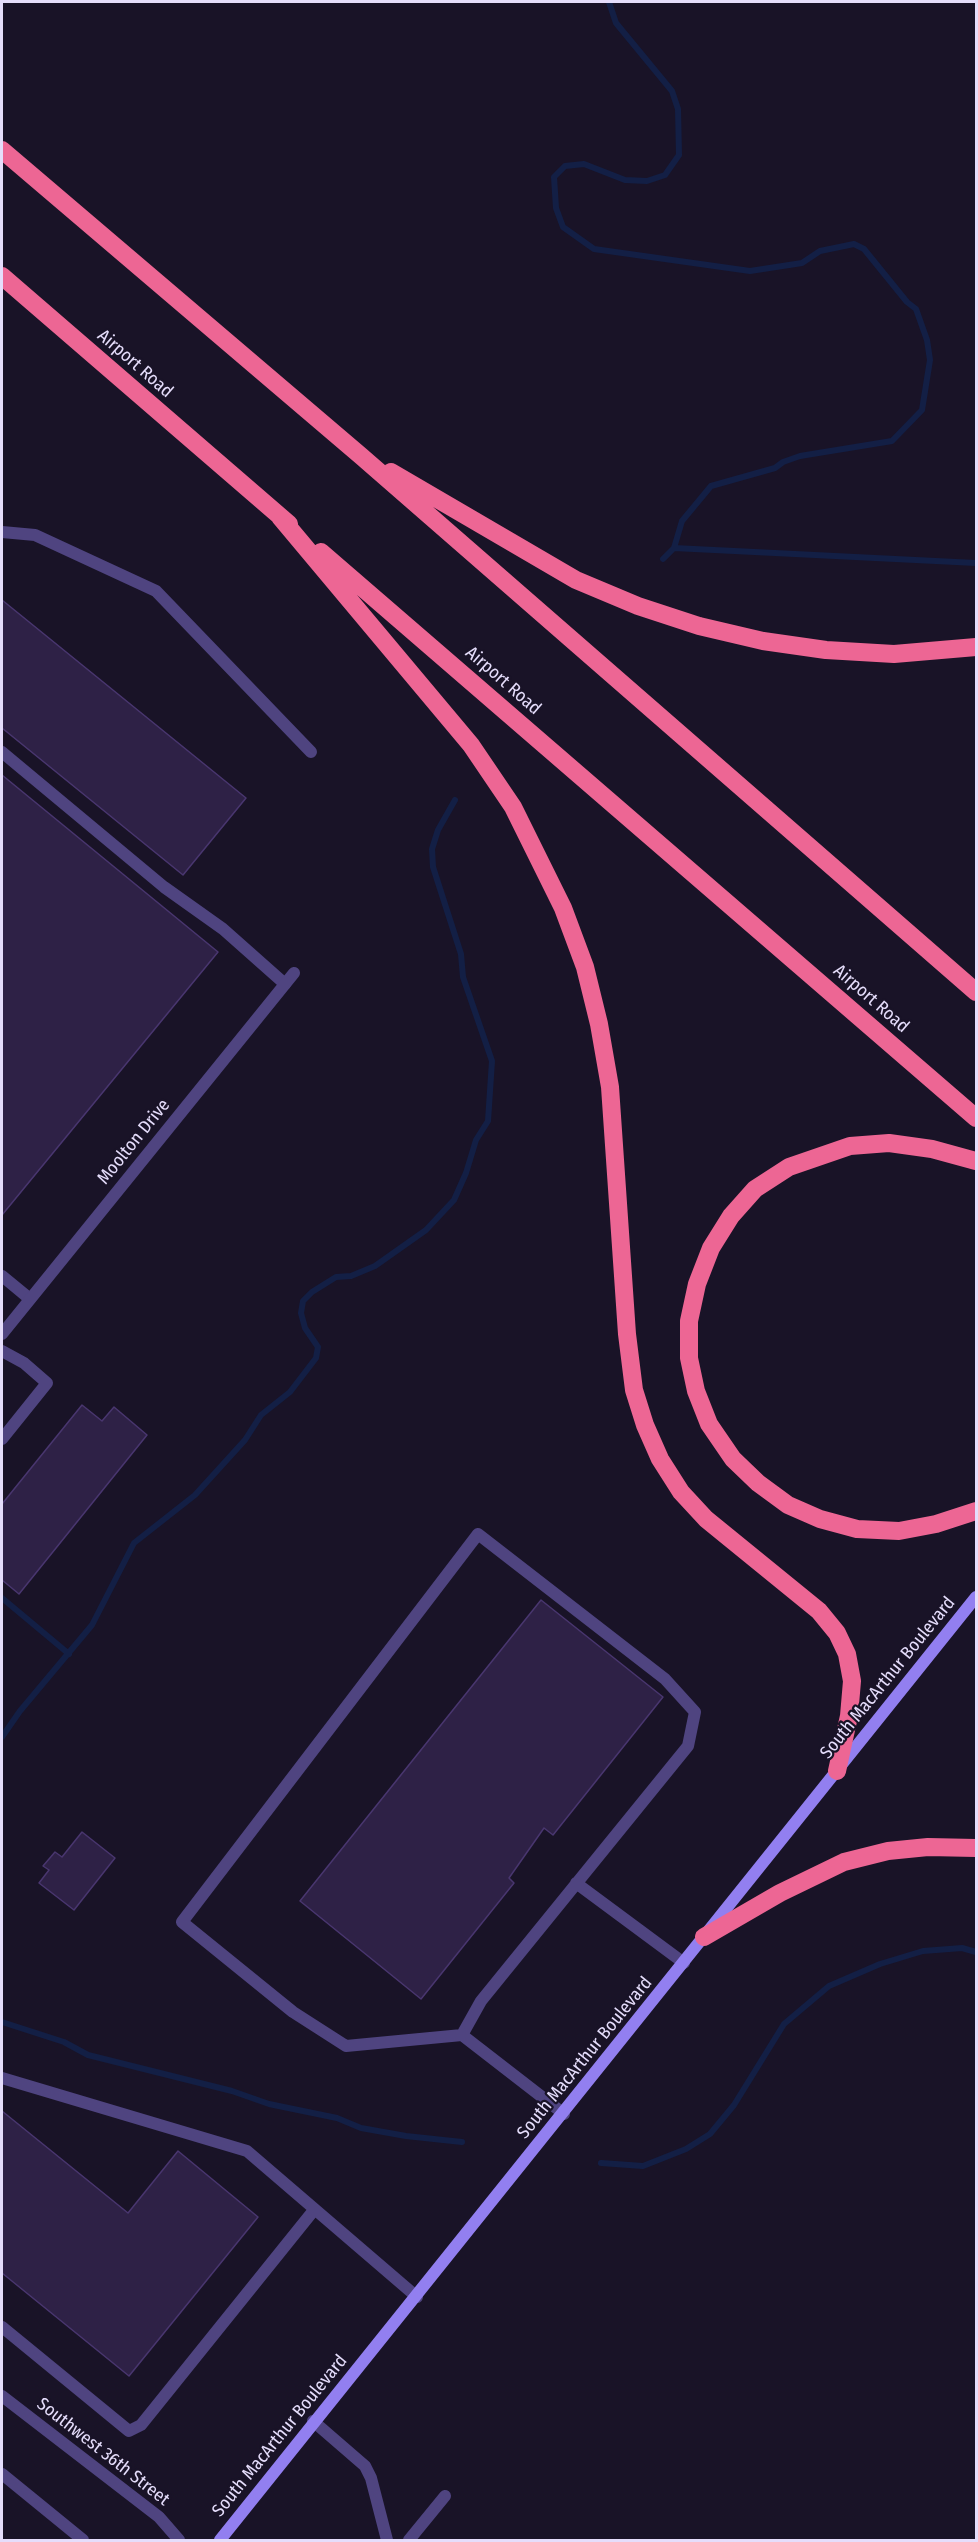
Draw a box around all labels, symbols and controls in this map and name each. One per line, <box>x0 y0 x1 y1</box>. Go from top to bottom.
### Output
street label: Airport Road <box>93 325 177 403</box>
street label: Airport Road <box>461 642 545 720</box>
street label: Airport Road <box>829 960 913 1038</box>
street label: Moolton Drive <box>93 1095 175 1189</box>
street label: South MacArthur Boulevard <box>816 1593 960 1763</box>
street label: South MacArthur Boulevard <box>513 1973 657 2143</box>
street label: South MacArthur Boulevard <box>208 2351 352 2521</box>
street label: Southwest 36th Street <box>32 2393 174 2511</box>

